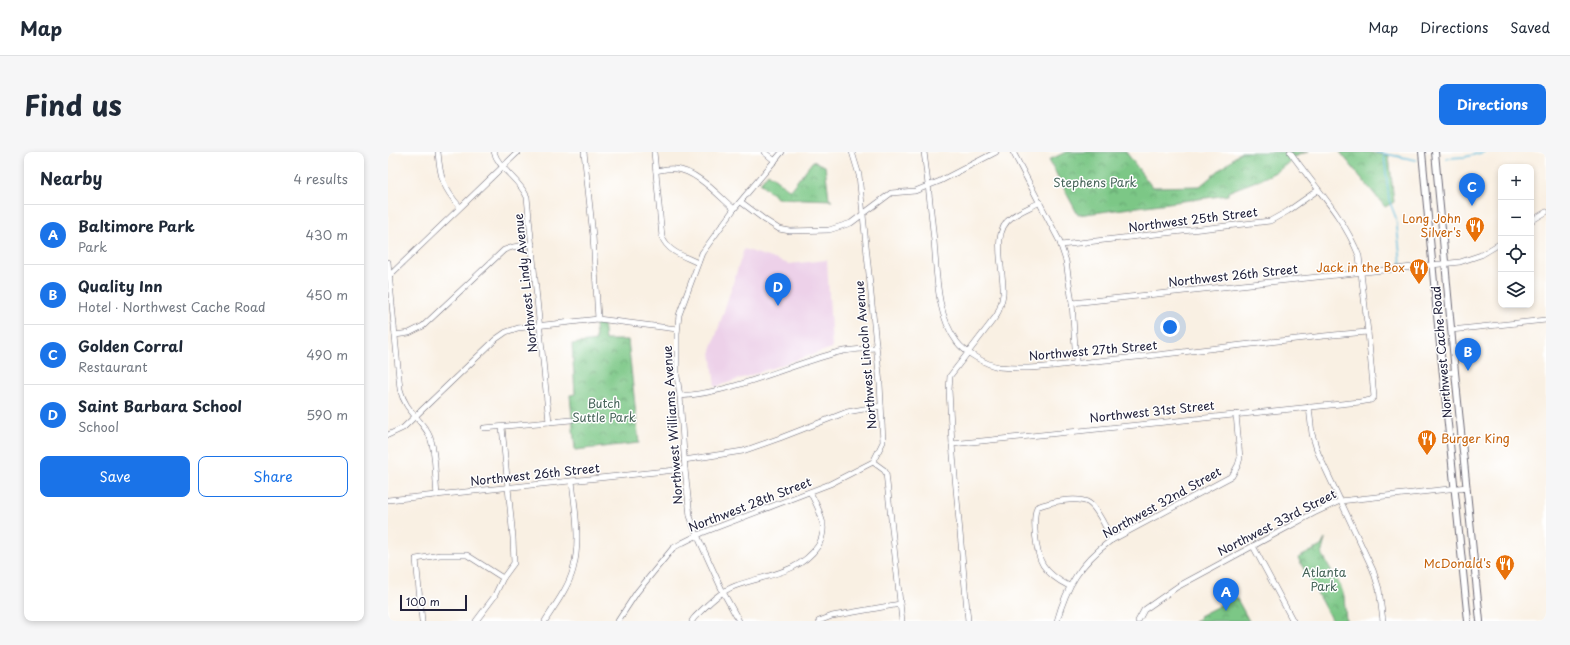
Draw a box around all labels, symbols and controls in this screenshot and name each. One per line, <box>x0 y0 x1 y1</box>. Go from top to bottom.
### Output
text: Map <box>20 14 62 42</box>
text: Map <box>1368 17 1398 38</box>
text: Directions <box>1420 17 1488 38</box>
text: Saved <box>1510 17 1550 38</box>
text: Find us <box>24 83 122 126</box>
button: Directions <box>1439 84 1546 125</box>
map controls <box>1498 164 1534 308</box>
button: + <box>1498 164 1534 200</box>
text: Nearby <box>40 165 102 191</box>
text: 4 results <box>294 169 348 188</box>
park label: Stephens Park <box>1053 173 1137 191</box>
pin: C <box>1459 173 1485 206</box>
button: − <box>1498 200 1534 236</box>
street label: Northwest 25th Street <box>1127 202 1259 236</box>
place label: Long John Silver's <box>1402 209 1462 241</box>
street label: Northwest Lindy Avenue <box>509 212 541 354</box>
text: Baltimore Park <box>78 214 195 237</box>
restaurant icon: Long John Silver's <box>1464 215 1486 243</box>
text: A <box>48 225 58 244</box>
text: 430 m <box>306 225 348 244</box>
button: locate <box>1498 236 1534 272</box>
text: Park <box>78 237 107 256</box>
restaurant icon: Jack in the Box <box>1408 257 1430 285</box>
place label: Jack in the Box <box>1316 258 1405 276</box>
street label: Northwest 26th Street <box>1167 259 1299 291</box>
button: layers <box>1498 272 1534 308</box>
pin: D <box>765 273 791 306</box>
text: Quality Inn <box>78 274 162 297</box>
street label: Northwest Lincoln Avenue <box>850 280 880 430</box>
text: B <box>49 285 57 304</box>
text: 450 m <box>306 285 348 304</box>
street label: Northwest Cache Road <box>1426 285 1456 419</box>
text: Hotel · Northwest Cache Road <box>78 297 266 316</box>
your location <box>1160 317 1180 337</box>
text: Golden Corral <box>78 334 183 357</box>
street label: Northwest 27th Street <box>1028 335 1158 365</box>
pin: B <box>1455 338 1481 371</box>
street label: Northwest Williams Avenue <box>657 344 687 505</box>
text: C <box>48 345 58 364</box>
text: 490 m <box>306 345 348 364</box>
text: Restaurant <box>78 357 148 376</box>
text: Saint Barbara School <box>78 394 242 417</box>
park label: Butch Suttle Park <box>572 394 636 426</box>
street label: Northwest 31st Street <box>1089 395 1216 427</box>
text: D <box>48 405 58 424</box>
text: 590 m <box>306 405 348 424</box>
text: School <box>78 417 119 436</box>
restaurant icon: Burger King <box>1416 428 1438 456</box>
place label: Burger King <box>1441 429 1510 447</box>
button: Save <box>40 456 190 497</box>
button: Share <box>198 456 348 497</box>
street label: Northwest 26th Street <box>469 458 601 490</box>
street label: Northwest 32nd Street <box>1099 462 1224 542</box>
street label: Northwest 28th Street <box>686 472 814 536</box>
street label: Northwest 33rd Street <box>1214 484 1339 560</box>
restaurant icon: McDonald's <box>1494 553 1516 581</box>
place label: McDonald's <box>1424 554 1492 572</box>
park label: Atlanta Park <box>1302 563 1347 595</box>
pin: A <box>1213 578 1239 611</box>
scale bar <box>400 593 467 612</box>
text: 100 m <box>406 593 440 610</box>

